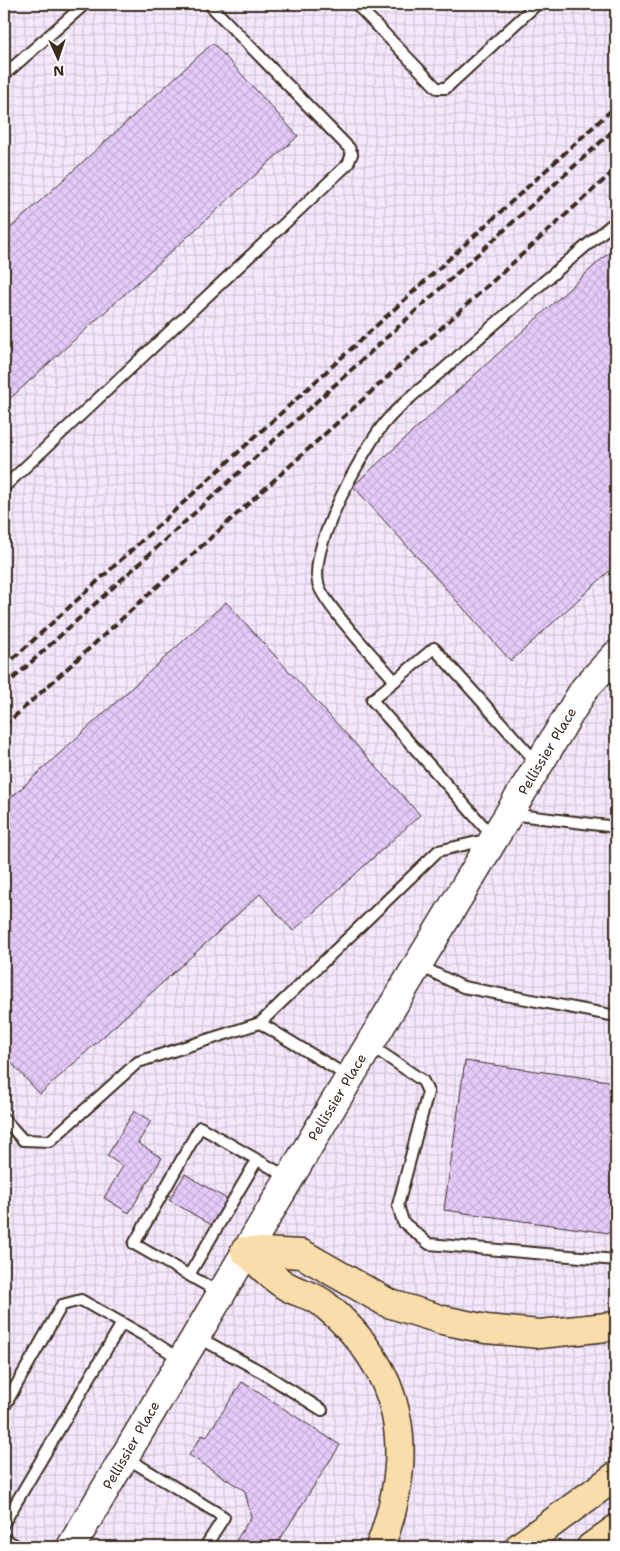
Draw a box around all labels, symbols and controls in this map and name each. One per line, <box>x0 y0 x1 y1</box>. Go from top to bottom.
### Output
north arrow <box>32 32 82 82</box>
text: N <box>53 62 65 80</box>
street label: Pellissier Place <box>514 704 580 798</box>
street label: Pellissier Place <box>304 1050 370 1144</box>
street label: Pellissier Place <box>98 1398 164 1492</box>

